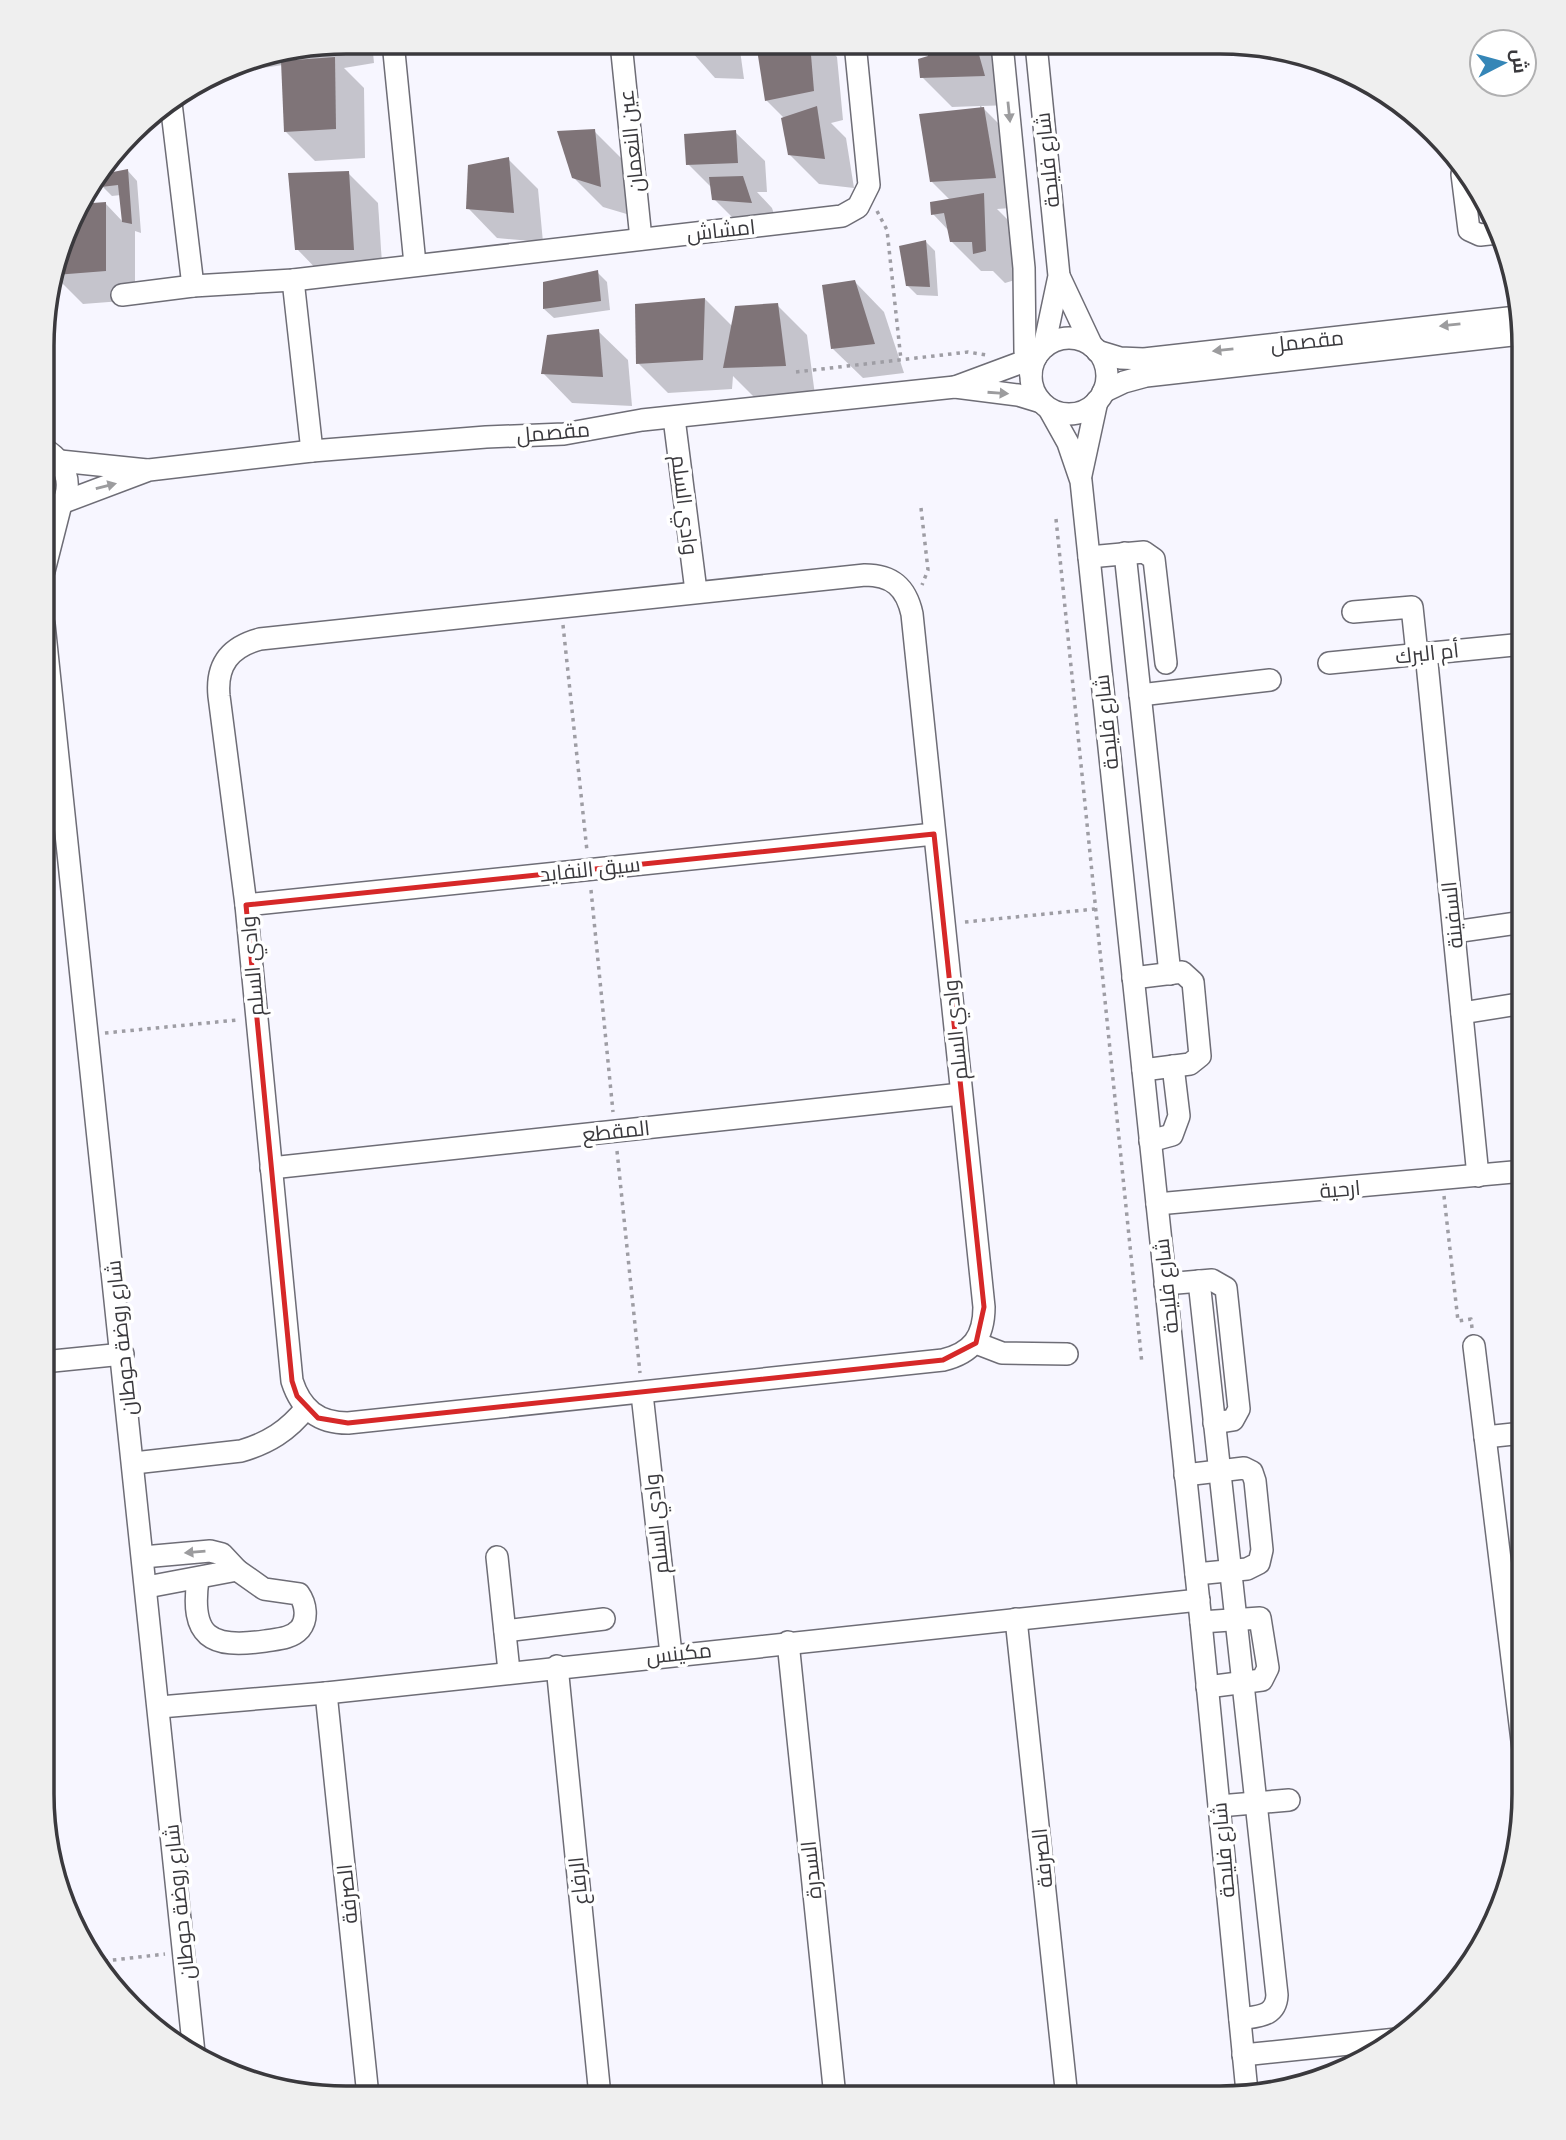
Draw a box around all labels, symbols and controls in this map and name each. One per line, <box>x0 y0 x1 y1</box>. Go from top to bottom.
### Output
north arrow <box>1468 28 1538 98</box>
text: ش <box>1506 48 1534 75</box>
street label: عين النعمان <box>611 88 651 194</box>
one-way arrow <box>1004 101 1015 123</box>
street label: شارع فليحة <box>1028 111 1066 209</box>
street label: امشاش <box>685 212 757 248</box>
one-way arrow <box>1438 319 1460 330</box>
street label: مقصمل <box>1269 323 1345 359</box>
one-way arrow <box>1212 345 1234 356</box>
one-way arrow <box>987 388 1009 399</box>
street label: مقصمل <box>515 414 591 450</box>
street label: وادي السلم <box>662 453 706 557</box>
one-way arrow <box>95 480 117 491</box>
street label: أم البرك <box>1394 635 1460 671</box>
street label: شارع فليحة <box>1087 673 1125 771</box>
street label: سيق النفايد <box>538 849 642 889</box>
street label: السفينة <box>1434 880 1470 950</box>
street label: وادي السلم <box>233 914 273 1017</box>
street label: وادي السلم <box>935 978 977 1082</box>
street label: المقطع <box>581 1113 651 1149</box>
street label: ارحية <box>1318 1173 1362 1205</box>
street label: شارع فليحة <box>1147 1237 1185 1335</box>
street label: شارع روضة حوطان <box>98 1259 144 1417</box>
street label: وادي السلم <box>636 1472 678 1576</box>
one-way arrow <box>184 1547 206 1558</box>
street label: مكينس <box>645 1635 713 1671</box>
street label: شارع فليحة <box>1204 1801 1242 1899</box>
street label: شارع روضة حوطان <box>156 1823 202 1981</box>
street label: الصرفة <box>1024 1827 1060 1889</box>
street label: السدرة <box>794 1839 828 1901</box>
street label: الرفاع <box>561 1855 595 1907</box>
street label: الصرفة <box>329 1863 365 1925</box>

